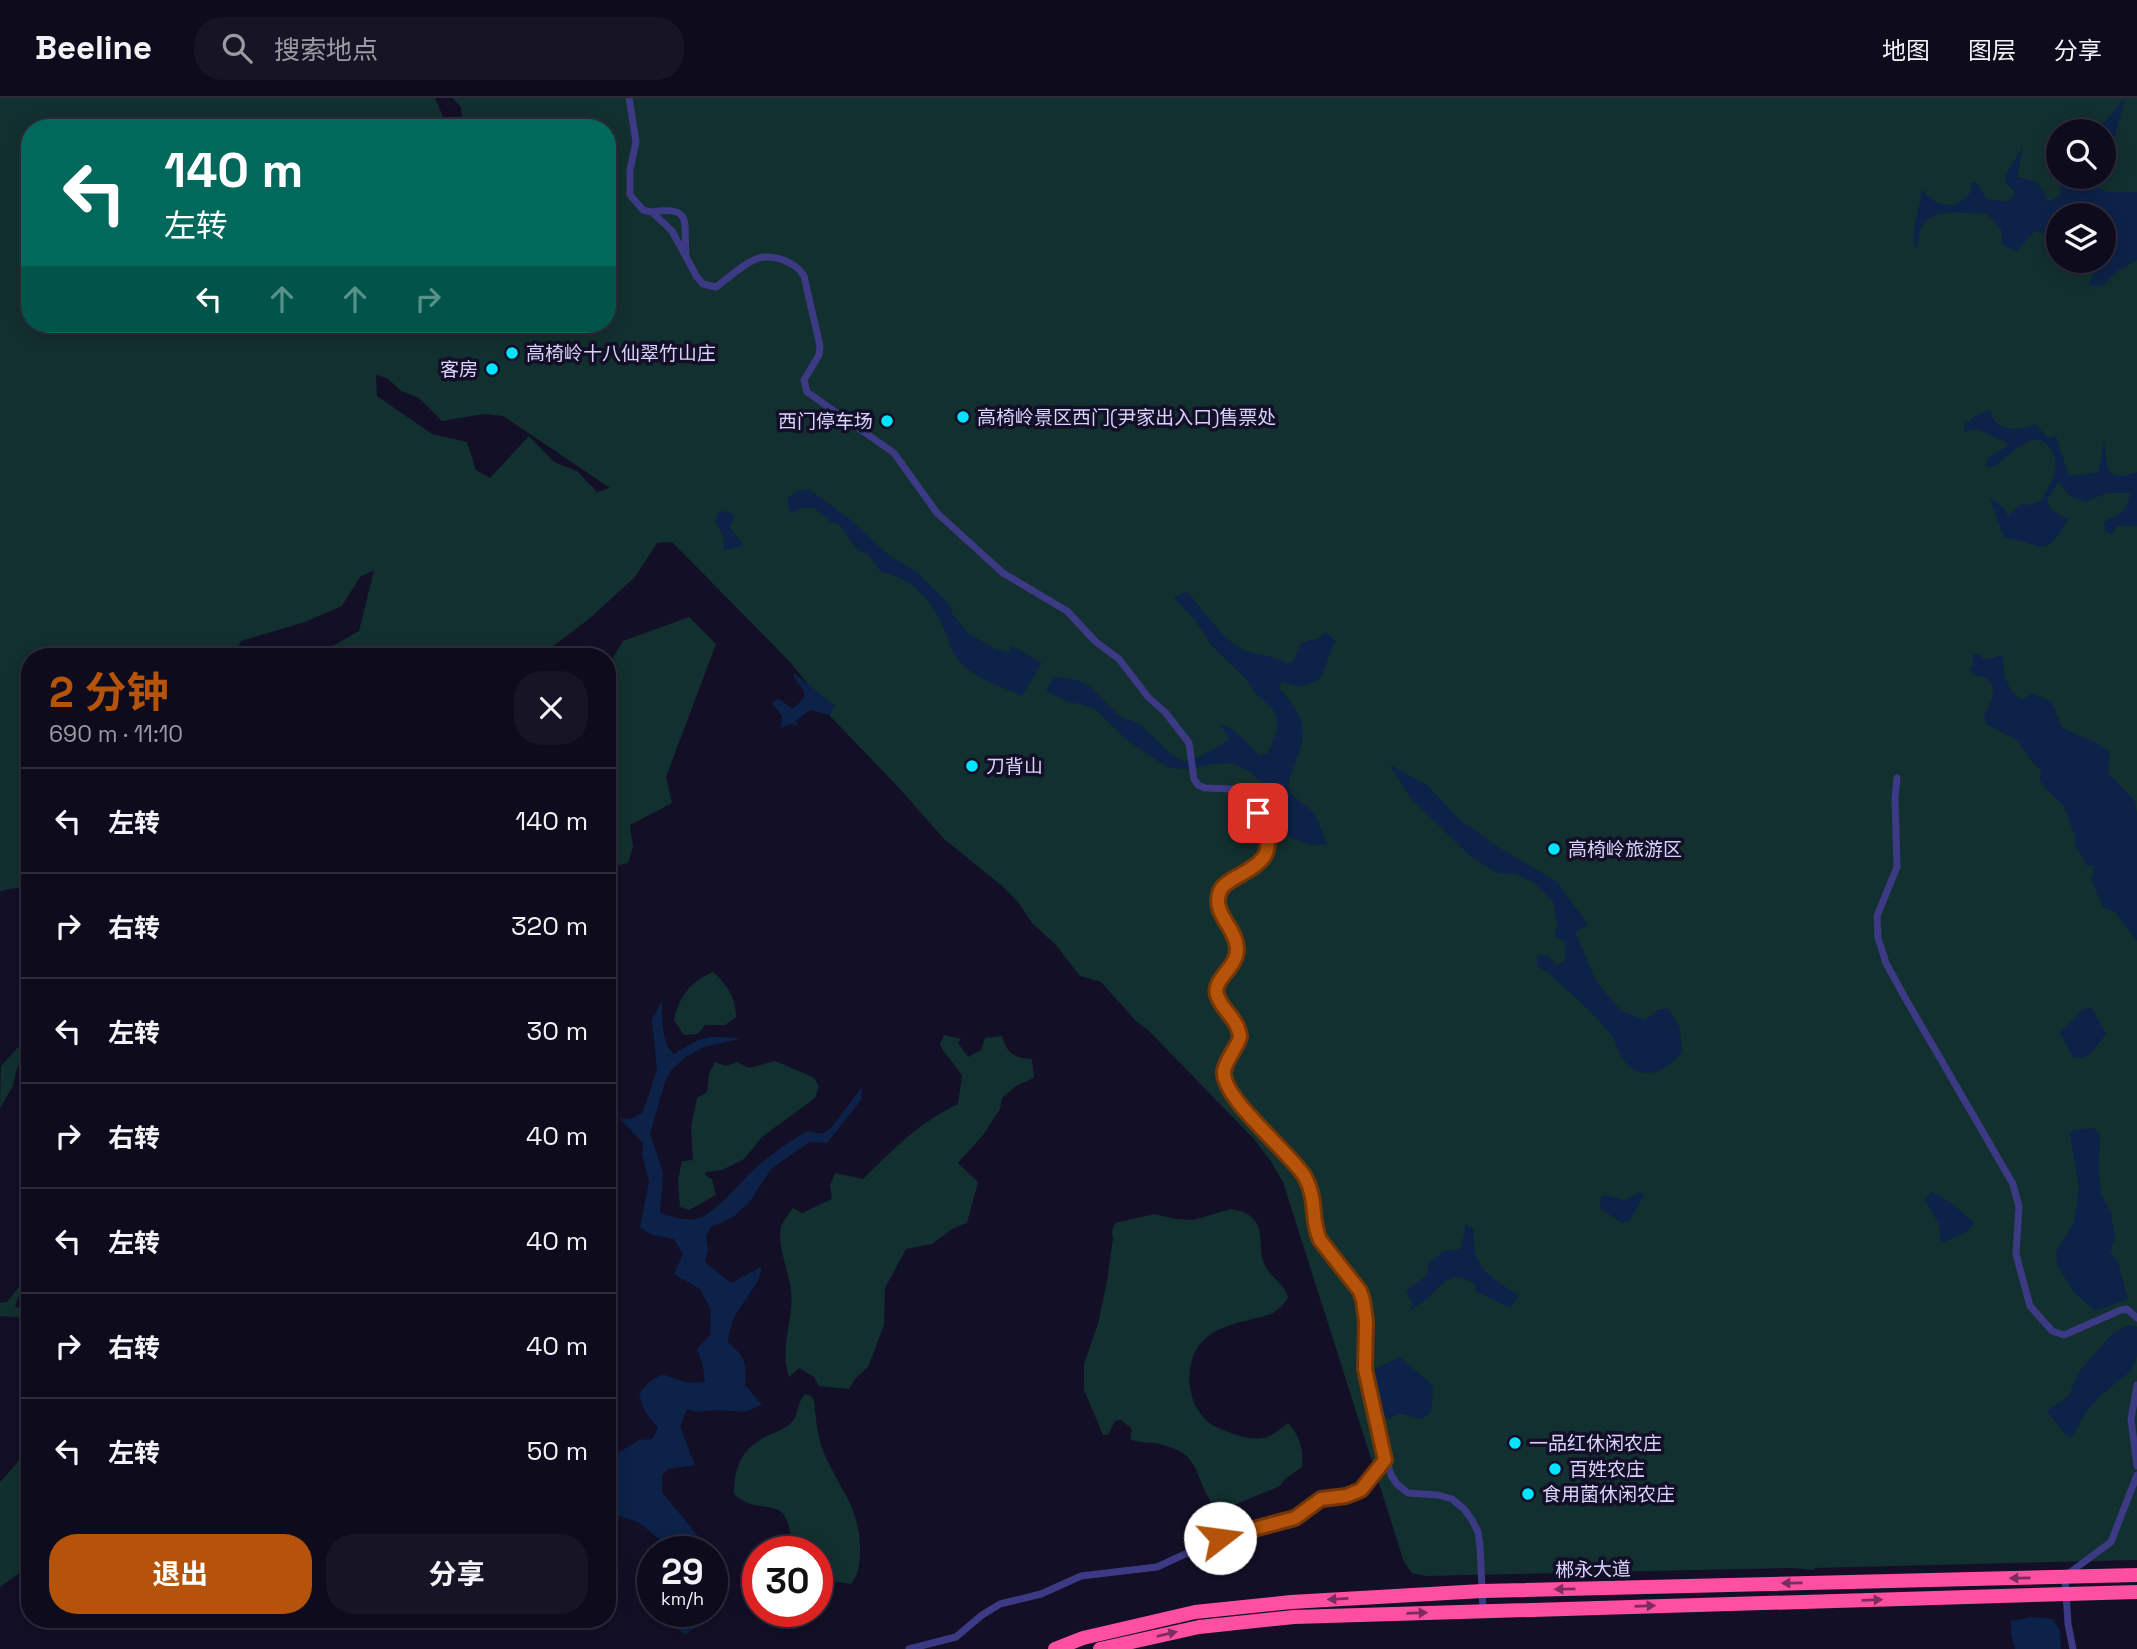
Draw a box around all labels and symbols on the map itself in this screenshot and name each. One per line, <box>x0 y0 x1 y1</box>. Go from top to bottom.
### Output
place label: 高椅岭十八仙翠竹山庄 <box>526 341 716 366</box>
marker: 高椅岭十八仙翠竹山庄 <box>504 345 520 361</box>
place label: 客房 <box>440 357 478 382</box>
marker: 客房 <box>484 361 500 377</box>
place label: 高椅岭景区西门(尹家出入口)售票处 <box>977 405 1276 430</box>
place label: 西门停车场 <box>778 409 873 434</box>
marker: 高椅岭景区西门(尹家出入口)售票处 <box>955 409 971 425</box>
marker: 西门停车场 <box>879 413 895 429</box>
place label: 刀背山 <box>986 754 1043 779</box>
marker: 刀背山 <box>964 758 980 774</box>
pin <box>1228 783 1288 843</box>
place label: 高椅岭旅游区 <box>1568 837 1682 862</box>
marker: 高椅岭旅游区 <box>1546 841 1562 857</box>
place label: 一品红休闲农庄 <box>1529 1431 1662 1456</box>
marker: 一品红休闲农庄 <box>1507 1435 1523 1451</box>
place label: 百姓农庄 <box>1569 1457 1645 1482</box>
marker: 百姓农庄 <box>1547 1461 1563 1477</box>
place label: 食用菌休闲农庄 <box>1542 1482 1675 1507</box>
marker: 食用菌休闲农庄 <box>1520 1486 1536 1502</box>
position arrow <box>1183 1501 1257 1575</box>
speed limit sign: 30 <box>742 1536 833 1627</box>
street label: 郴永大道 <box>1555 1556 1631 1583</box>
one-way arrow <box>2009 1572 2031 1583</box>
one-way arrow <box>1781 1578 1803 1589</box>
one-way arrow <box>1554 1583 1576 1595</box>
one-way arrow <box>1326 1594 1348 1605</box>
one-way arrow <box>1861 1594 1883 1605</box>
one-way arrow <box>1634 1600 1656 1612</box>
one-way arrow <box>1407 1607 1429 1618</box>
one-way arrow <box>1156 1628 1178 1639</box>

